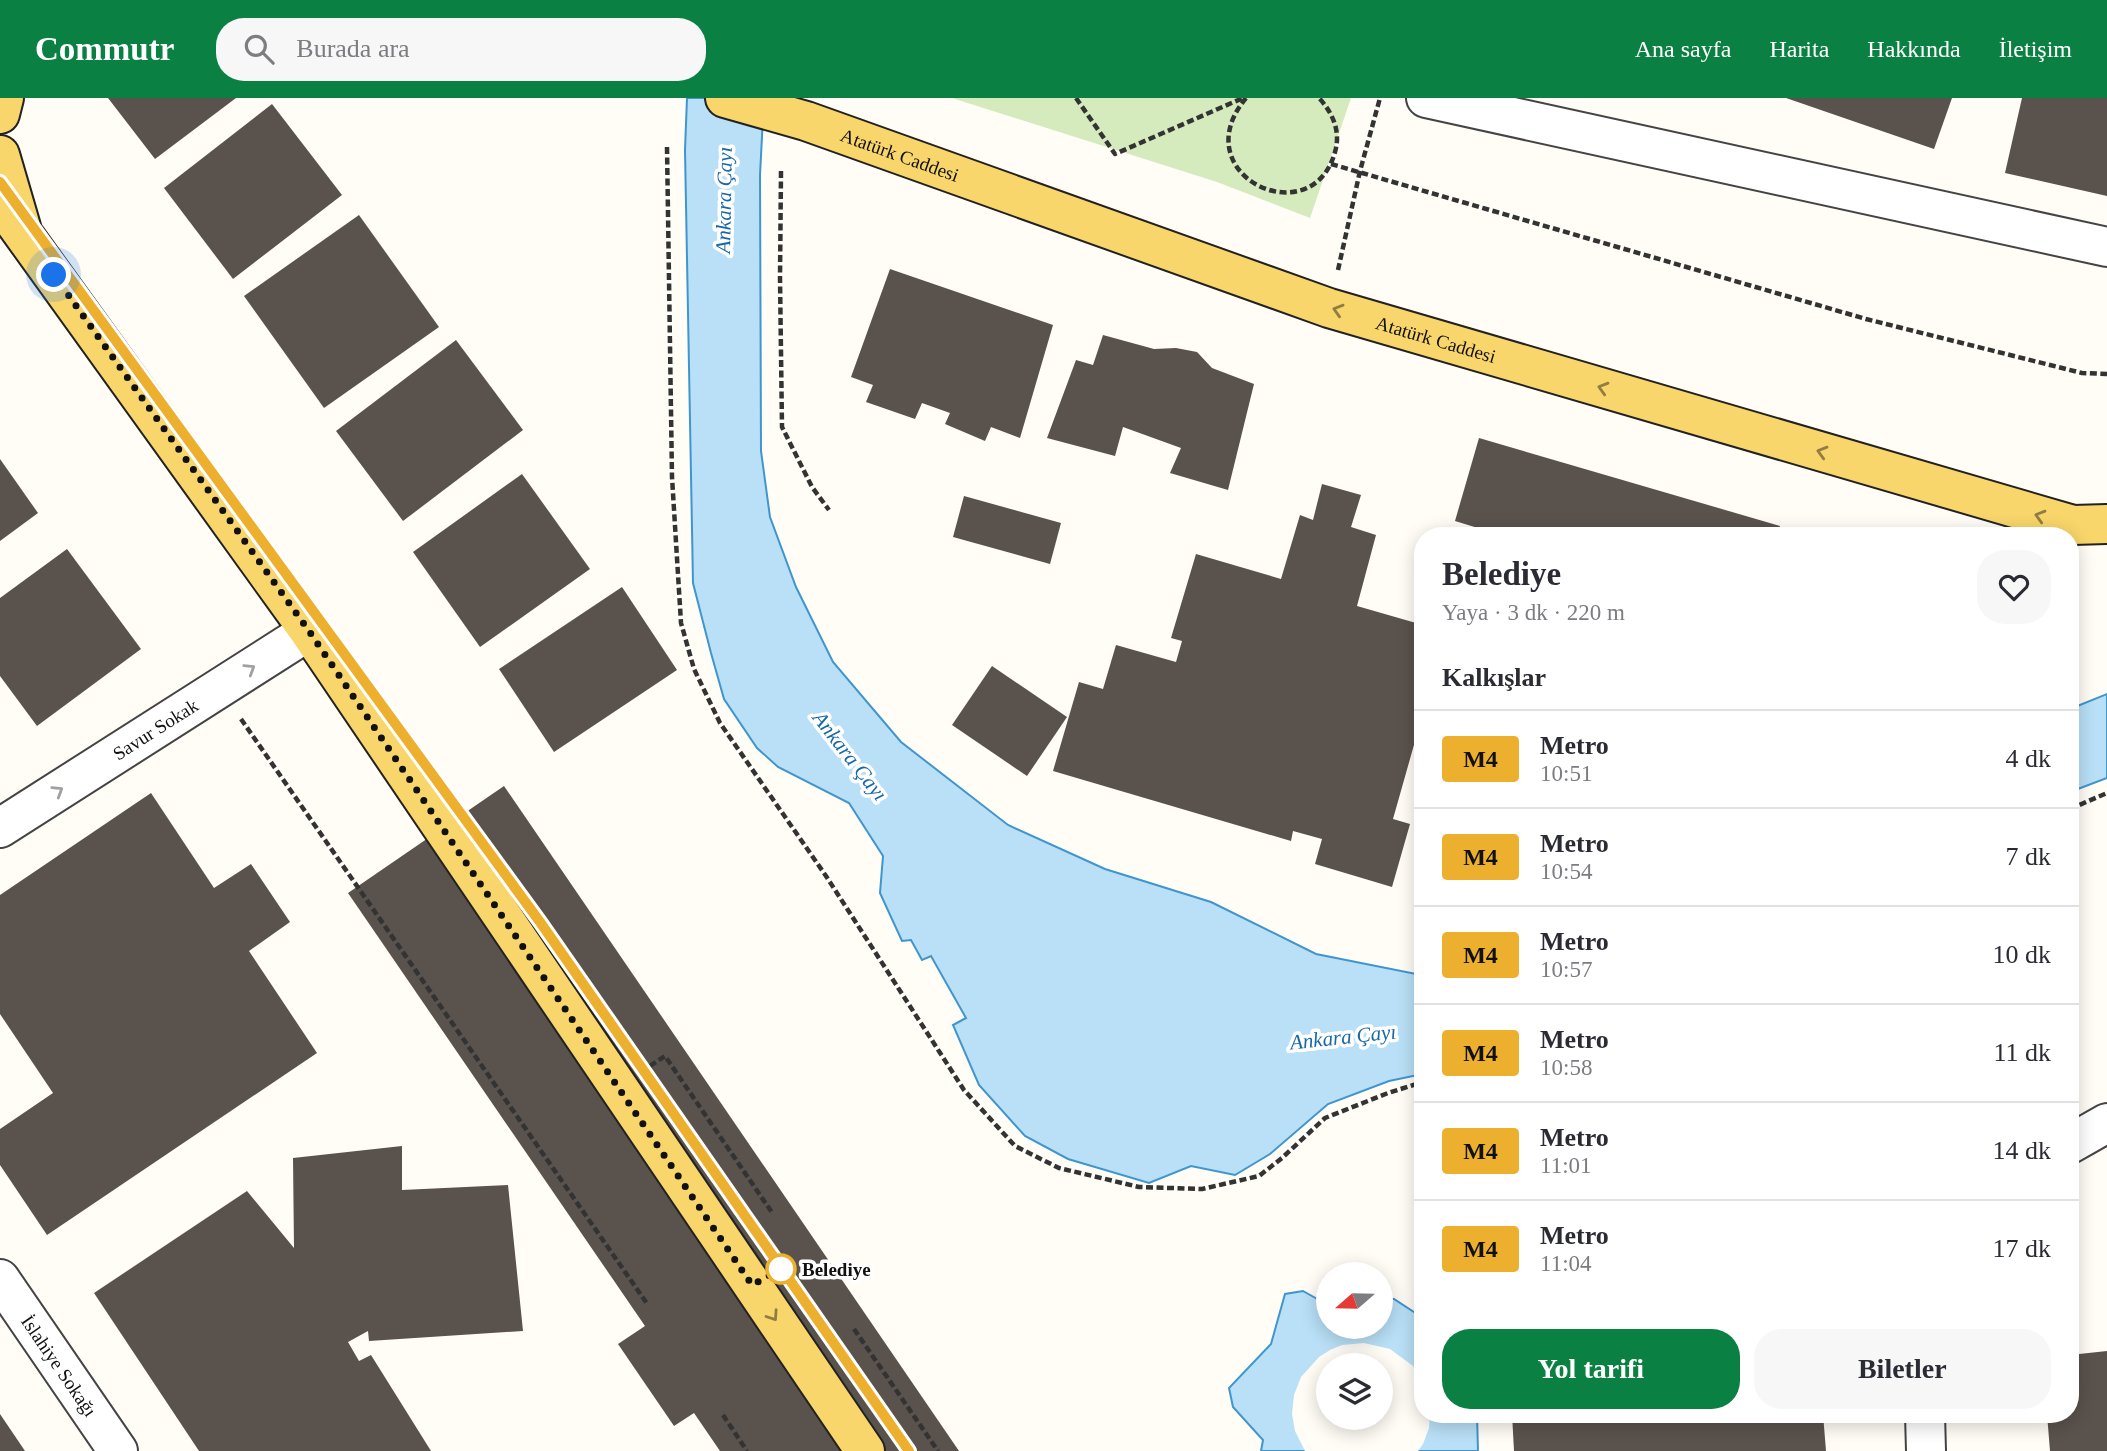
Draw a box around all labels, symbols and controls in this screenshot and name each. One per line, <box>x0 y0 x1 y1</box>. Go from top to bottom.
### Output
search box <box>216 18 706 81</box>
icon: search <box>240 30 278 68</box>
text: Commutr <box>35 31 174 67</box>
text: Burada ara <box>296 34 410 63</box>
text: Ana sayfa <box>1635 36 1731 62</box>
text: Harita <box>1769 36 1829 62</box>
text: Hakkında <box>1867 36 1961 62</box>
text: İletişim <box>1999 36 2072 62</box>
street label: Atatürk Caddesi <box>838 124 962 186</box>
water label: Ankara Çayı <box>711 146 737 256</box>
your location <box>36 257 71 292</box>
one-way arrow <box>1332 304 1344 319</box>
street label: Atatürk Caddesi <box>1373 312 1498 367</box>
one-way arrow <box>1598 382 1610 396</box>
one-way arrow <box>1816 445 1828 460</box>
one-way arrow <box>2034 509 2046 524</box>
button: heart <box>1977 550 2051 624</box>
text: Belediye <box>1442 556 1561 592</box>
text: Yaya · 3 dk · 220 m <box>1442 600 1625 625</box>
text: Kalkışlar <box>1442 663 1546 692</box>
one-way arrow <box>242 664 255 677</box>
street label: Savur Sokak <box>109 694 202 764</box>
water label: Ankara Çayı <box>806 705 892 805</box>
text: Metro <box>1540 731 1609 760</box>
text: 4 dk <box>2006 744 2051 773</box>
text: M4 <box>1463 746 1498 772</box>
text: 10:51 <box>1540 761 1592 786</box>
one-way arrow <box>50 786 63 799</box>
text: Metro <box>1540 829 1609 858</box>
text: 7 dk <box>2006 842 2051 871</box>
text: M4 <box>1463 844 1498 870</box>
text: 10:54 <box>1540 859 1592 884</box>
text: Metro <box>1540 927 1609 956</box>
text: 10 dk <box>1993 940 2051 969</box>
text: M4 <box>1463 942 1498 968</box>
text: 10:57 <box>1540 957 1592 982</box>
water label: Ankara Çayı <box>1287 1019 1397 1055</box>
text: Metro <box>1540 1025 1609 1054</box>
text: 11 dk <box>1993 1038 2051 1067</box>
text: M4 <box>1463 1040 1498 1066</box>
text: 10:58 <box>1540 1055 1592 1080</box>
text: Metro <box>1540 1123 1609 1152</box>
text: 14 dk <box>1993 1136 2051 1165</box>
text: M4 <box>1463 1138 1498 1164</box>
text: 11:01 <box>1540 1153 1592 1178</box>
text: Metro <box>1540 1221 1609 1250</box>
text: 17 dk <box>1993 1234 2051 1263</box>
text: M4 <box>1463 1236 1498 1262</box>
text: 11:04 <box>1540 1251 1592 1276</box>
marker: Belediye <box>766 1254 796 1284</box>
place label: Belediye <box>802 1259 871 1280</box>
north arrow <box>1316 1262 1393 1339</box>
map controls <box>1316 1262 1393 1430</box>
one-way arrow <box>765 1308 778 1321</box>
street label: İslahiye Sokağı <box>17 1311 101 1420</box>
button: Yol tarifi <box>1442 1329 1740 1409</box>
button: Biletler <box>1754 1329 2051 1409</box>
button: layers <box>1316 1353 1393 1430</box>

